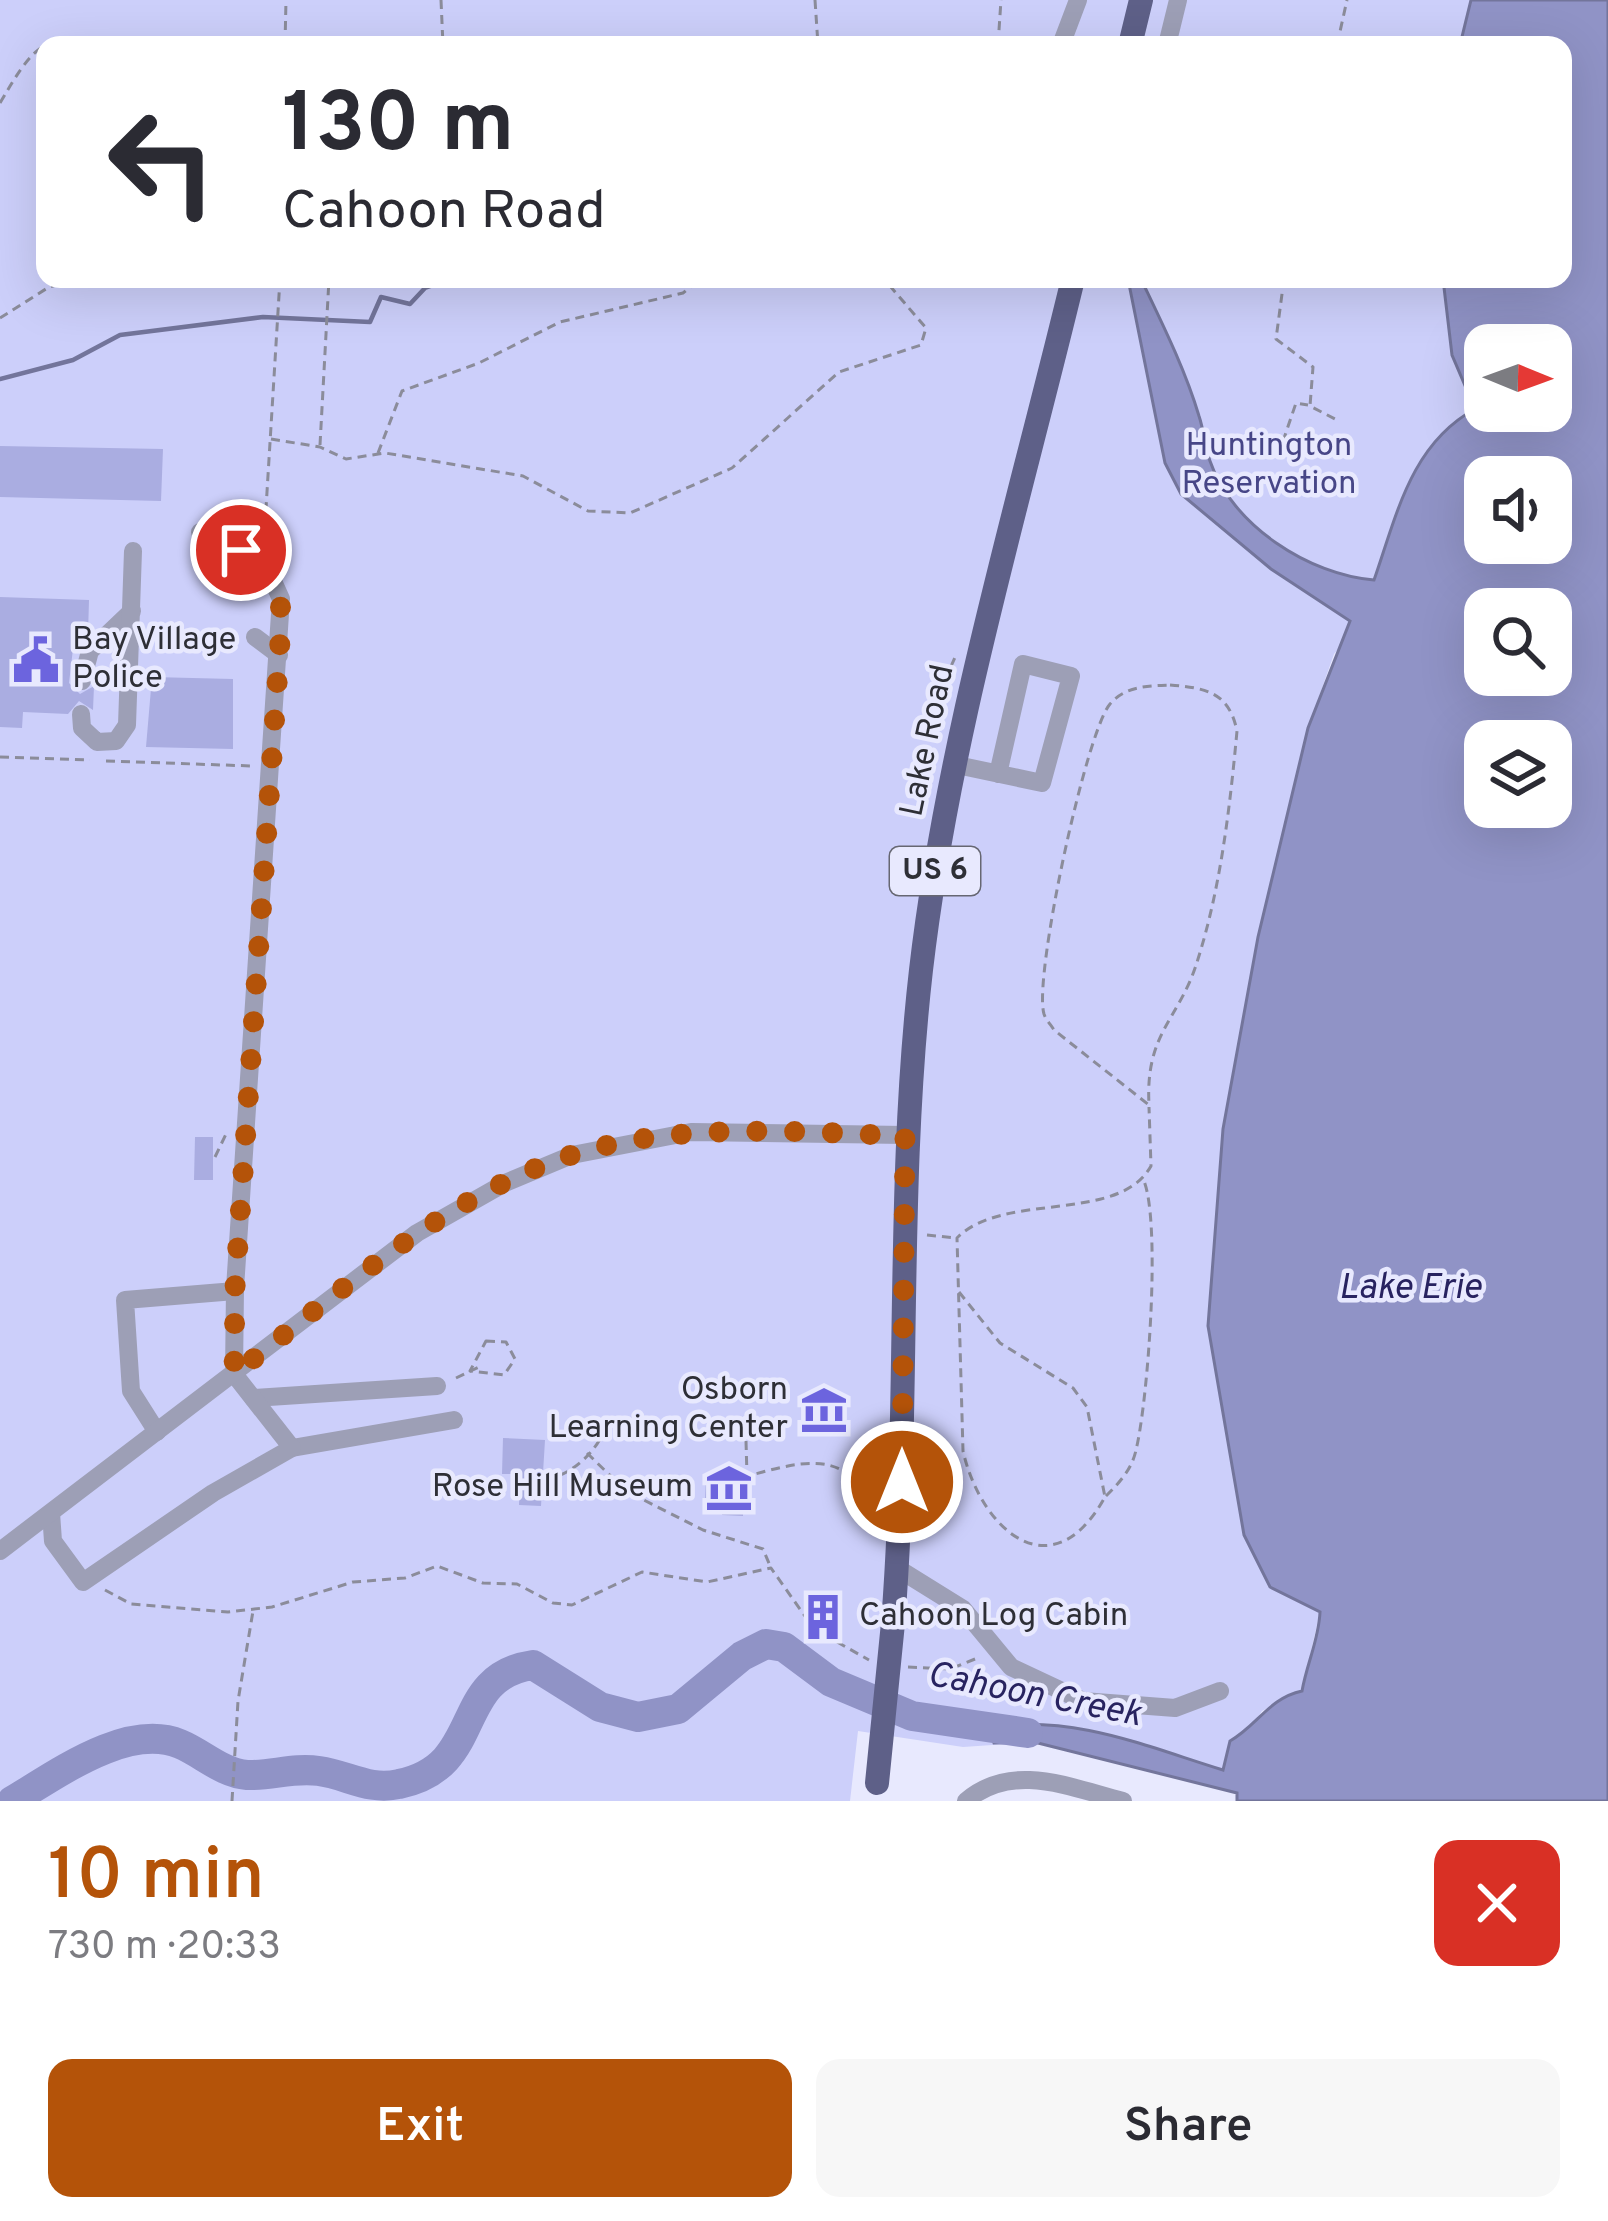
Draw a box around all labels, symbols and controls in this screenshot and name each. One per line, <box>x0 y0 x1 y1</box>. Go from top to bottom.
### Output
text: 130 m <box>282 75 514 181</box>
icon: left <box>84 84 240 240</box>
text: Cahoon Road <box>282 179 606 248</box>
north arrow <box>1464 324 1572 432</box>
map controls <box>1464 324 1572 828</box>
park label: Huntington Reservation <box>1181 426 1357 506</box>
button: sound <box>1464 456 1572 564</box>
pin <box>190 499 292 601</box>
icon: arrive <box>208 517 274 583</box>
button: search <box>1464 588 1572 696</box>
place label: Bay Village Police <box>72 620 236 700</box>
public building icon: Bay Village Police <box>11 635 61 685</box>
street label: Lake Road <box>892 661 966 821</box>
button: layers <box>1464 720 1572 828</box>
road number: US 6 <box>890 847 980 895</box>
water label: Lake Erie <box>1339 1266 1482 1312</box>
place label: Osborn Learning Center <box>548 1370 788 1450</box>
museum icon: Osborn Learning Center <box>799 1385 849 1435</box>
position arrow <box>839 1419 965 1545</box>
museum icon: Rose Hill Museum <box>704 1463 754 1513</box>
place label: Rose Hill Museum <box>432 1467 693 1509</box>
building icon: Cahoon Log Cabin <box>798 1592 848 1642</box>
place label: Cahoon Log Cabin <box>859 1596 1128 1638</box>
water label: Cahoon Creek <box>923 1653 1146 1739</box>
text: 10 min <box>48 1833 265 1925</box>
button: close <box>1434 1840 1560 1966</box>
text: 730 m · 20:33 <box>48 1924 281 1973</box>
button: Exit <box>48 2059 792 2197</box>
button: Share <box>816 2059 1560 2197</box>

